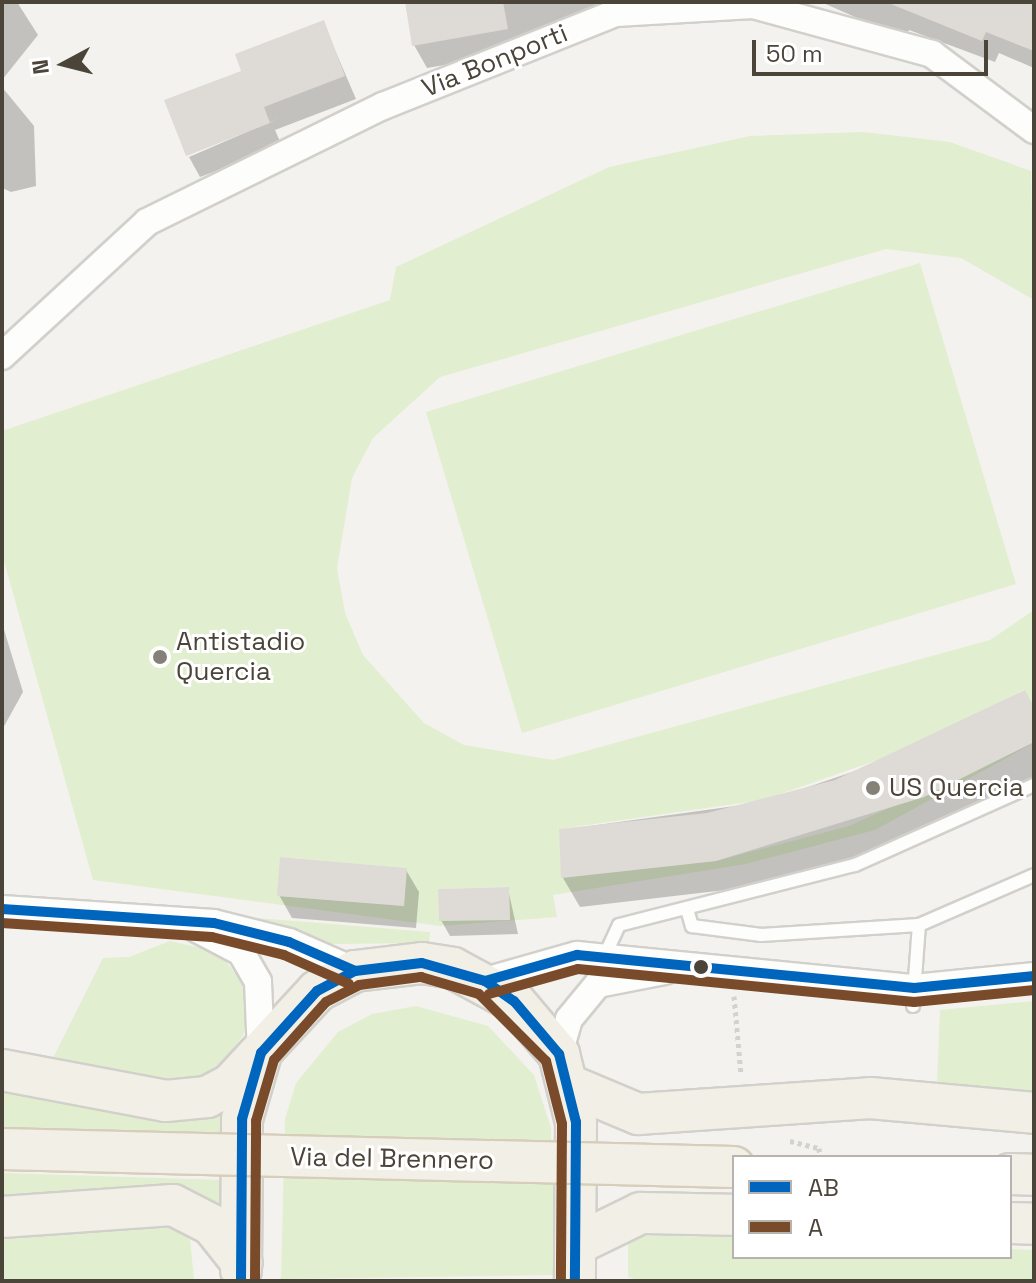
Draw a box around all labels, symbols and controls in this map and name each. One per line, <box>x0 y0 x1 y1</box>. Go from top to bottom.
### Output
street label: Via Bonporti <box>418 18 572 104</box>
north arrow <box>24 24 104 104</box>
scale bar <box>756 24 992 74</box>
text: 50 m <box>766 38 823 69</box>
text: N <box>25 58 55 76</box>
place label: Antistadio Quercia <box>176 626 305 688</box>
marker: Antistadio Quercia <box>151 648 169 666</box>
place label: US Quercia <box>889 772 1024 804</box>
marker: US Quercia <box>864 779 882 797</box>
unlabelled marker <box>693 959 709 975</box>
street label: Via del Brennero <box>290 1142 494 1176</box>
legend <box>732 1155 1012 1259</box>
text: AB <box>808 1172 839 1203</box>
text: A <box>808 1212 823 1243</box>

